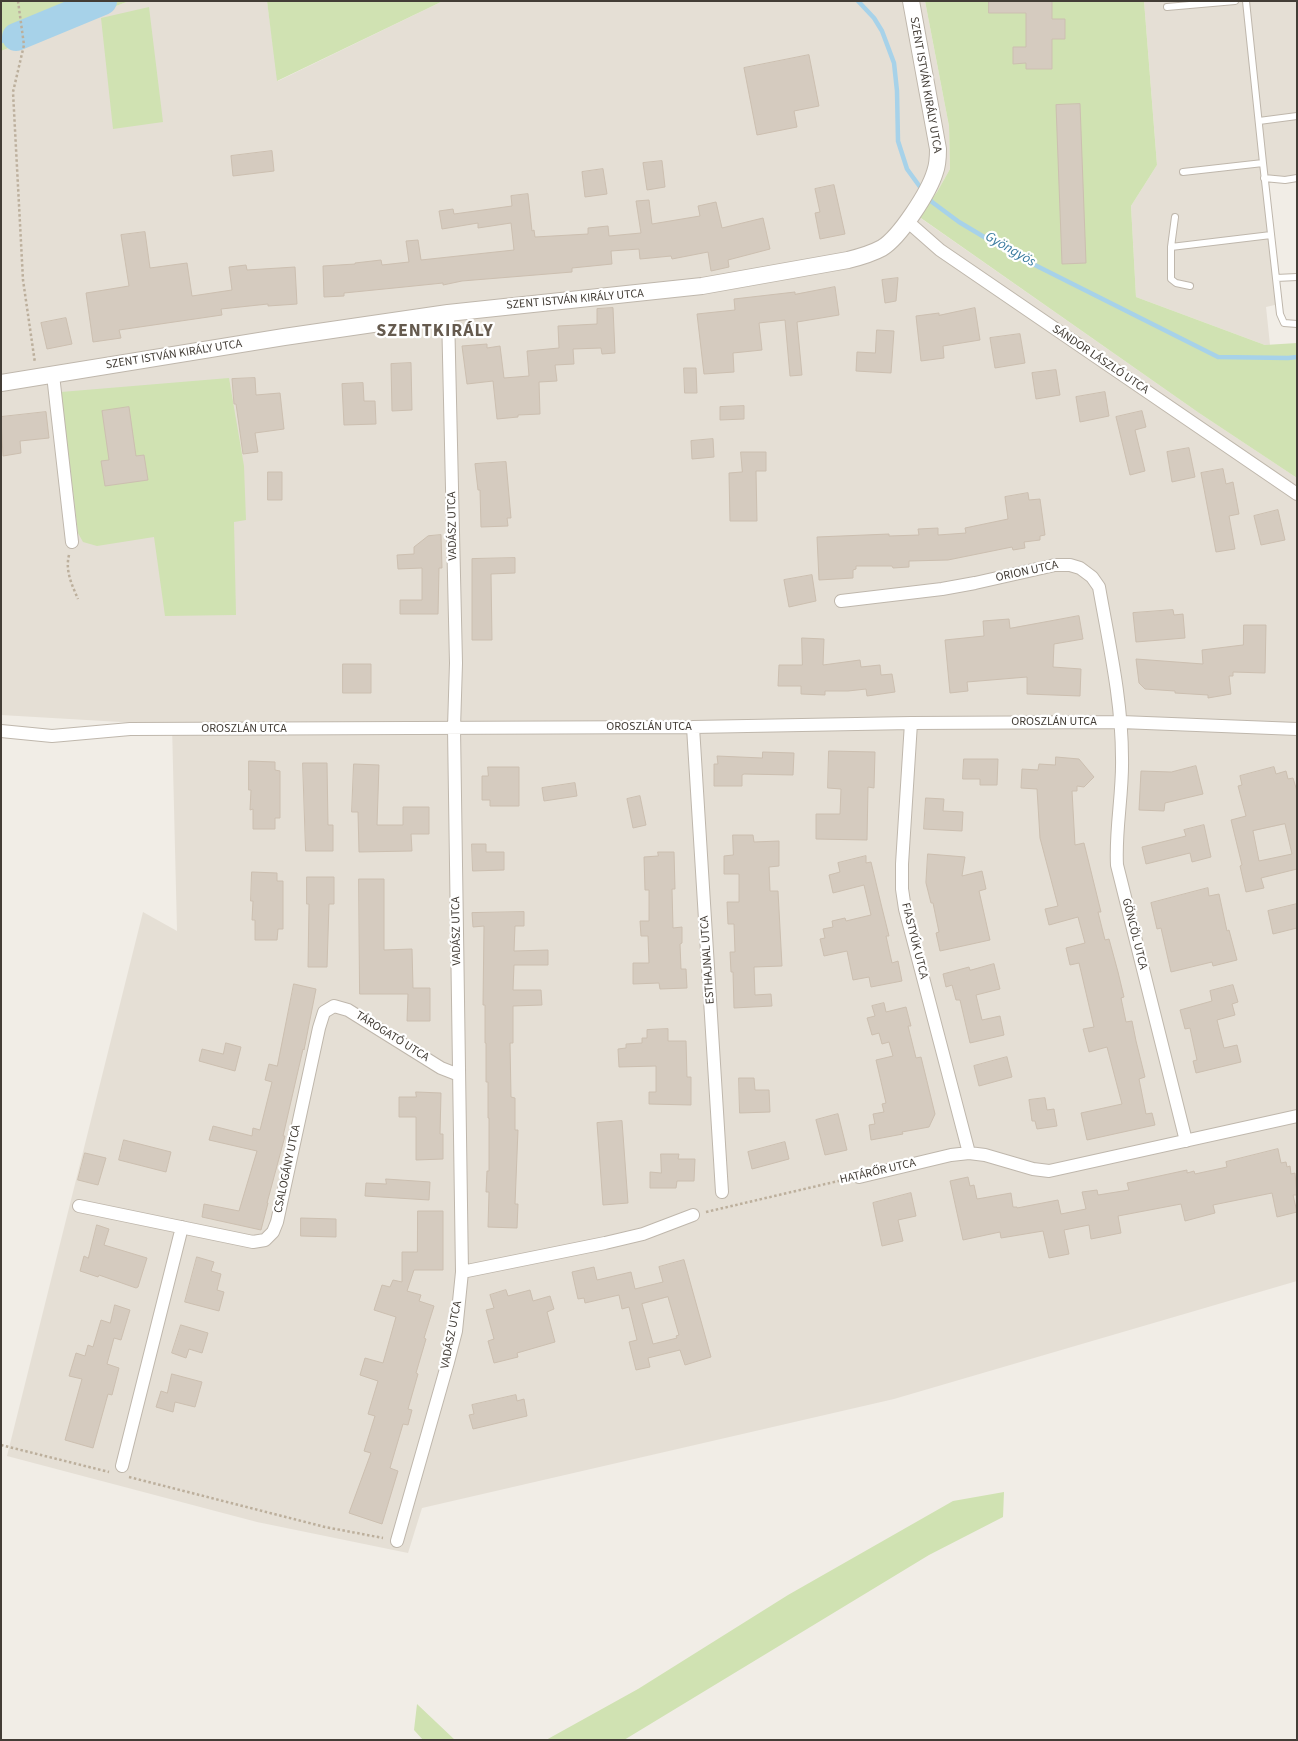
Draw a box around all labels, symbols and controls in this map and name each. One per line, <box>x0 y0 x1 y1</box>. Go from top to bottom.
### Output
street label: SZENT ISTVÁN KIRÁLY UTCA <box>906 16 944 154</box>
water label: Gyöngyös <box>982 229 1038 271</box>
street label: SZENT ISTVÁN KIRÁLY UTCA <box>506 287 644 313</box>
district label: SZENTKIRÁLY <box>375 321 495 343</box>
street label: SÁNDOR LÁSZLÓ UTCA <box>1049 322 1151 398</box>
street label: SZENT ISTVÁN KIRÁLY UTCA <box>105 337 243 373</box>
street label: VADÁSZ UTCA <box>445 491 461 561</box>
street label: ORION UTCA <box>995 558 1059 586</box>
street label: OROSZLÁN UTCA <box>1011 715 1097 729</box>
street label: OROSZLÁN UTCA <box>606 720 692 734</box>
street label: OROSZLÁN UTCA <box>201 722 287 736</box>
street label: VADÁSZ UTCA <box>449 896 465 966</box>
street label: GÖNCÖL UTCA <box>1118 897 1150 971</box>
street label: FIASTYÚK UTCA <box>898 901 930 981</box>
street label: ESTHAJNAL UTCA <box>698 915 718 1005</box>
street label: TÁROGATÓ UTCA <box>352 1009 432 1065</box>
street label: CSALOGÁNY UTCA <box>272 1123 304 1215</box>
street label: HATÁRŐR UTCA <box>839 1156 917 1188</box>
street label: VADÁSZ UTCA <box>438 1300 466 1370</box>

